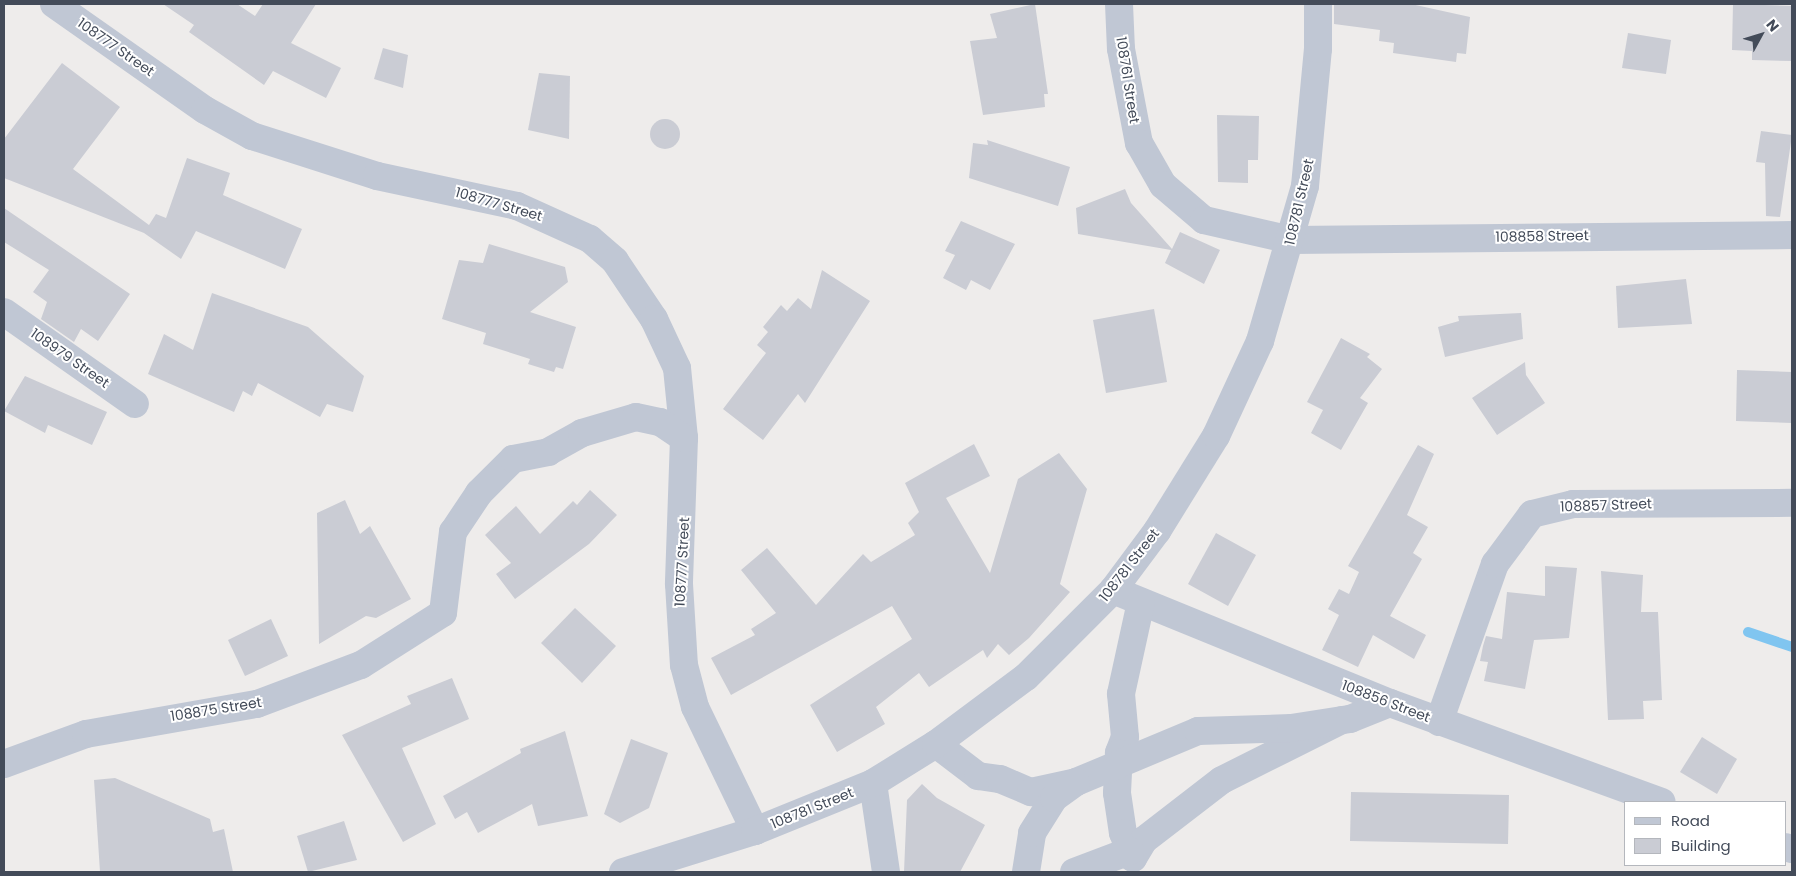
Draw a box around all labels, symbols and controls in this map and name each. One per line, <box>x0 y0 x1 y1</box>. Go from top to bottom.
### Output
north arrow <box>1736 10 1786 60</box>
street label: 108777 Street <box>74 14 158 80</box>
text: N <box>1762 15 1784 36</box>
street label: 108761 Street <box>1113 35 1143 125</box>
street label: 108781 Street <box>1281 157 1317 247</box>
street label: 108777 Street <box>454 184 544 224</box>
street label: 108858 Street <box>1495 227 1589 245</box>
street label: 108979 Street <box>27 325 113 391</box>
street label: 108857 Street <box>1560 495 1652 515</box>
street label: 108777 Street <box>671 517 693 607</box>
street label: 108781 Street <box>1095 525 1163 605</box>
street label: 108856 Street <box>1339 676 1433 726</box>
street label: 108875 Street <box>169 693 263 725</box>
street label: 108781 Street <box>768 784 856 832</box>
legend <box>1624 801 1786 866</box>
text: Road <box>1671 810 1710 831</box>
text: Building <box>1671 835 1731 856</box>

